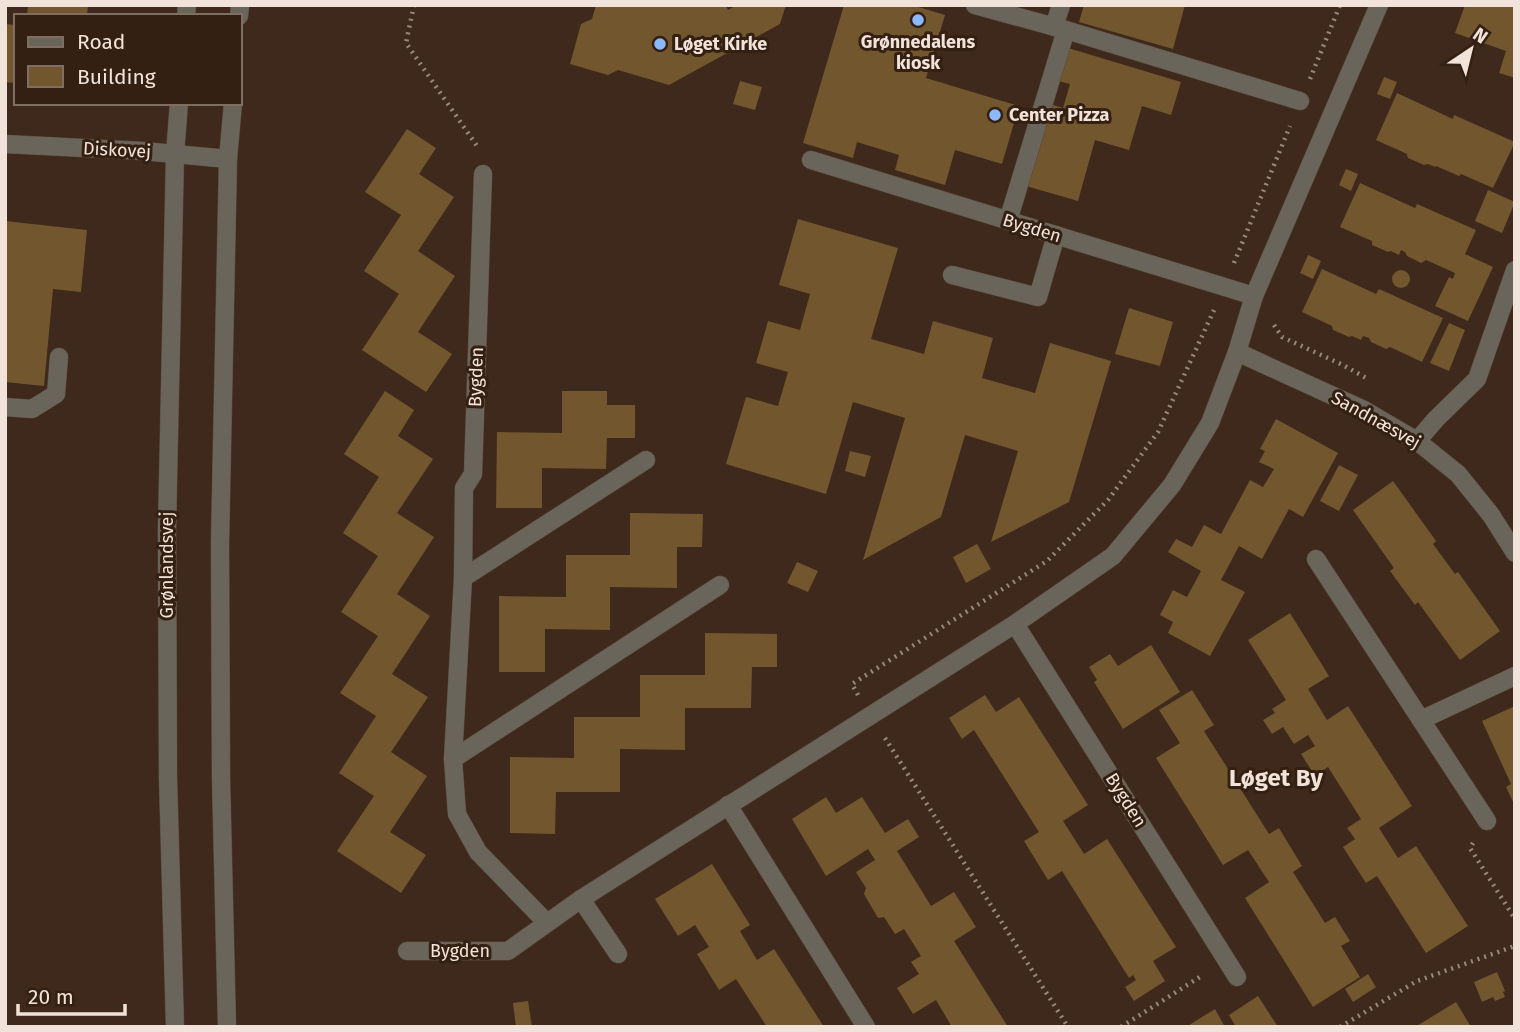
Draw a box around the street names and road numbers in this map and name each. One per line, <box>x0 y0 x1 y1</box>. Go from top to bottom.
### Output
street label: Diskovej <box>82 137 152 163</box>
street label: Bygden <box>1000 209 1064 247</box>
street label: Bygden <box>464 347 488 407</box>
street label: Sandnæsvej <box>1328 387 1424 453</box>
street label: Grønlandsvej <box>156 512 178 618</box>
street label: Bygden <box>1101 769 1151 831</box>
street label: Bygden <box>430 940 490 962</box>

